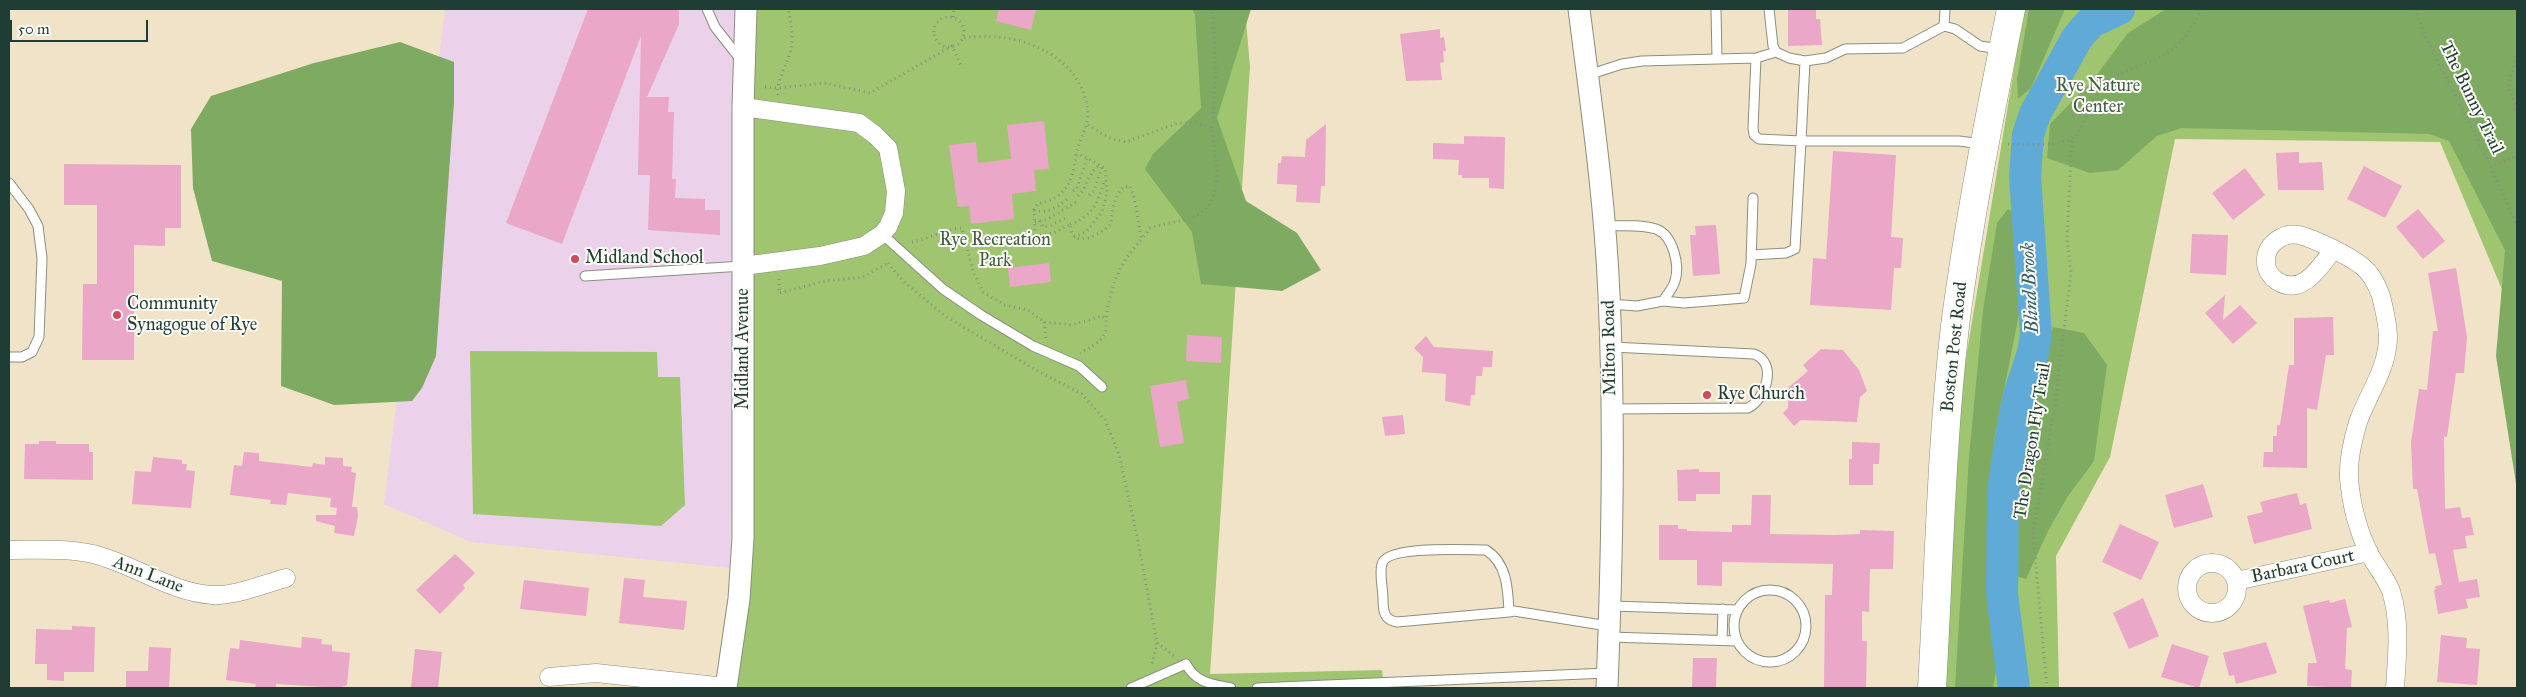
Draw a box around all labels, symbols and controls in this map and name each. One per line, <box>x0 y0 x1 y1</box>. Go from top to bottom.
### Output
scale bar <box>12 10 150 42</box>
text: 50 m <box>18 20 50 38</box>
street label: The Bunny Trail <box>2434 38 2508 158</box>
park label: Rye Nature Center <box>2056 76 2140 118</box>
park label: Rye Recreation Park <box>939 230 1051 272</box>
water label: Blind Brook <box>2017 242 2045 334</box>
place label: Midland School <box>585 248 704 270</box>
marker: Midland School <box>569 253 581 265</box>
street label: Boston Post Road <box>1937 281 1973 413</box>
street label: Midland Avenue <box>733 288 755 410</box>
place label: Community Synagogue of Rye <box>127 294 257 336</box>
street label: Milton Road <box>1598 300 1622 396</box>
marker: Community Synagogue of Rye <box>111 309 123 321</box>
street label: The Dragon Fly Trail <box>2010 361 2056 521</box>
place label: Rye Church <box>1717 384 1805 406</box>
marker: Rye Church <box>1701 389 1713 401</box>
street label: Barbara Court <box>2249 546 2357 588</box>
street label: Ann Lane <box>110 552 186 598</box>

